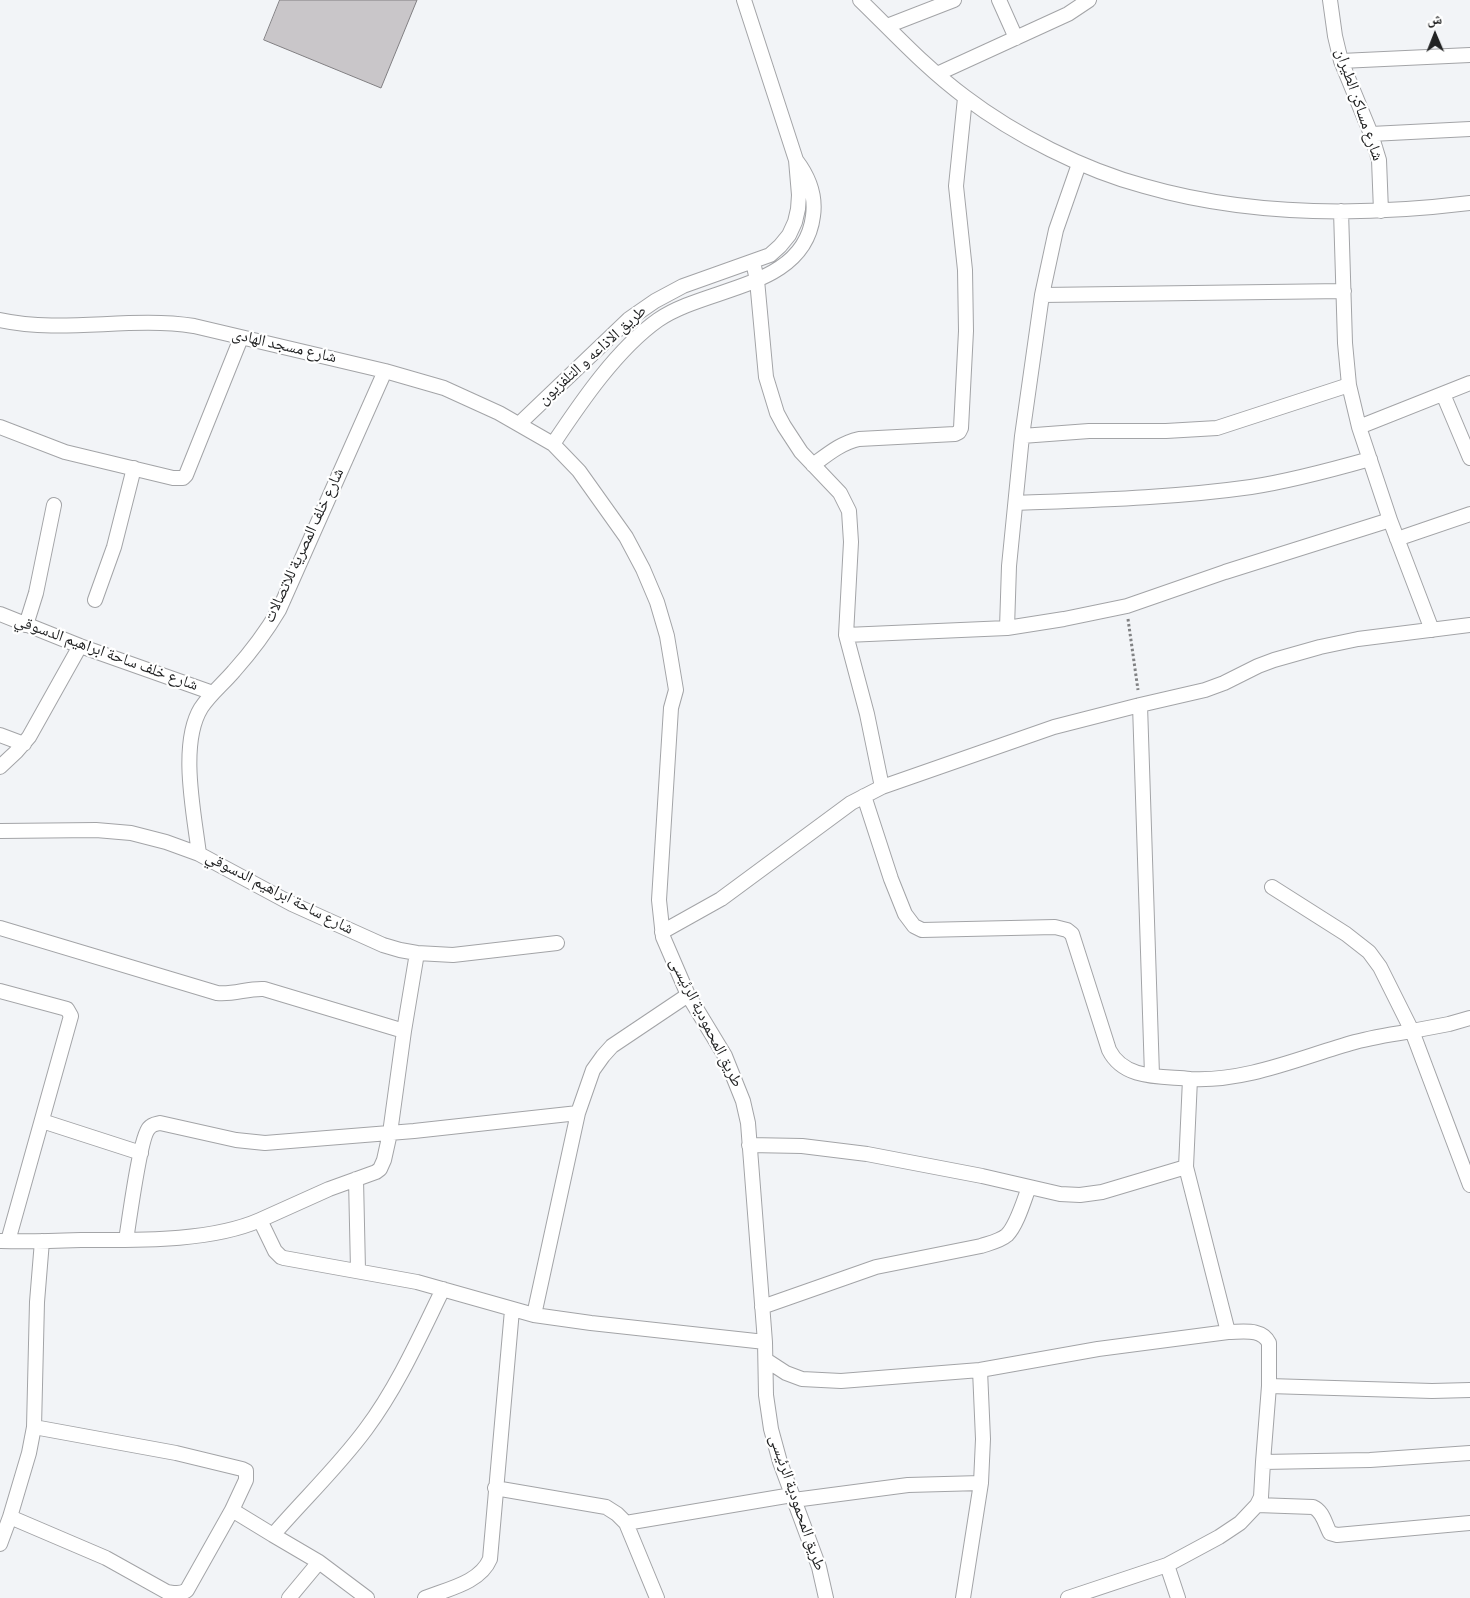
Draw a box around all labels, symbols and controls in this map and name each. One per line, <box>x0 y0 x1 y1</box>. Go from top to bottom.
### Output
north arrow <box>1410 10 1460 60</box>
text: ش <box>1427 10 1442 30</box>
street label: شارع مساكن الطيران <box>1330 46 1386 164</box>
street label: طريق الاذاعه و التلفزيون <box>535 302 651 410</box>
street label: شارع مسجد الهادى <box>230 326 338 368</box>
street label: شارع خلف المصرية للاتصالات <box>261 466 349 626</box>
street label: شارع خلف ساحة ابراهيم الدسوقي <box>12 612 200 696</box>
street label: شارع ساحة ابراهيم الدسوقي <box>202 848 356 940</box>
street label: طريق المحمودية الرئيسى <box>664 955 746 1091</box>
street label: طريق المحمودية الرئيسى <box>764 1433 828 1573</box>

